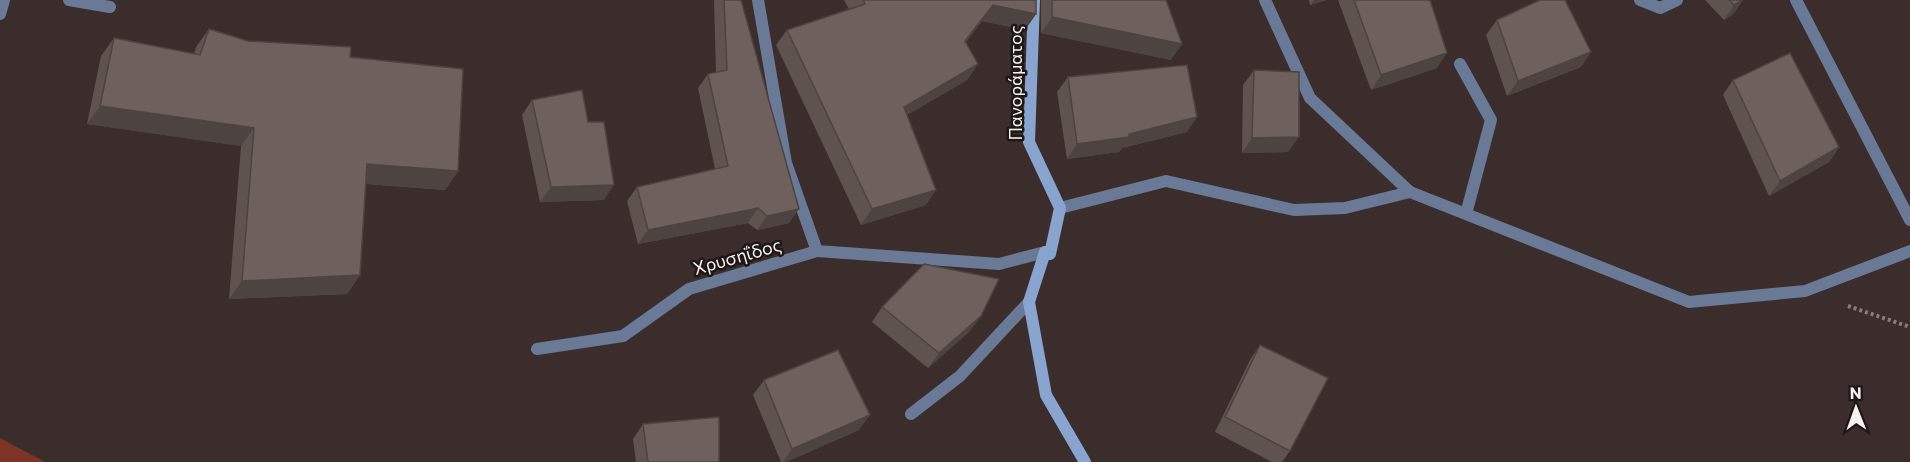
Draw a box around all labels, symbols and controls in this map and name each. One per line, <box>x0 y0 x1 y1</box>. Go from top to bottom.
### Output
street label: Πανοράματος <box>1004 25 1026 141</box>
street label: Χρυσηΐδος <box>690 233 784 279</box>
north arrow <box>1826 378 1886 438</box>
text: N <box>1850 383 1862 402</box>

